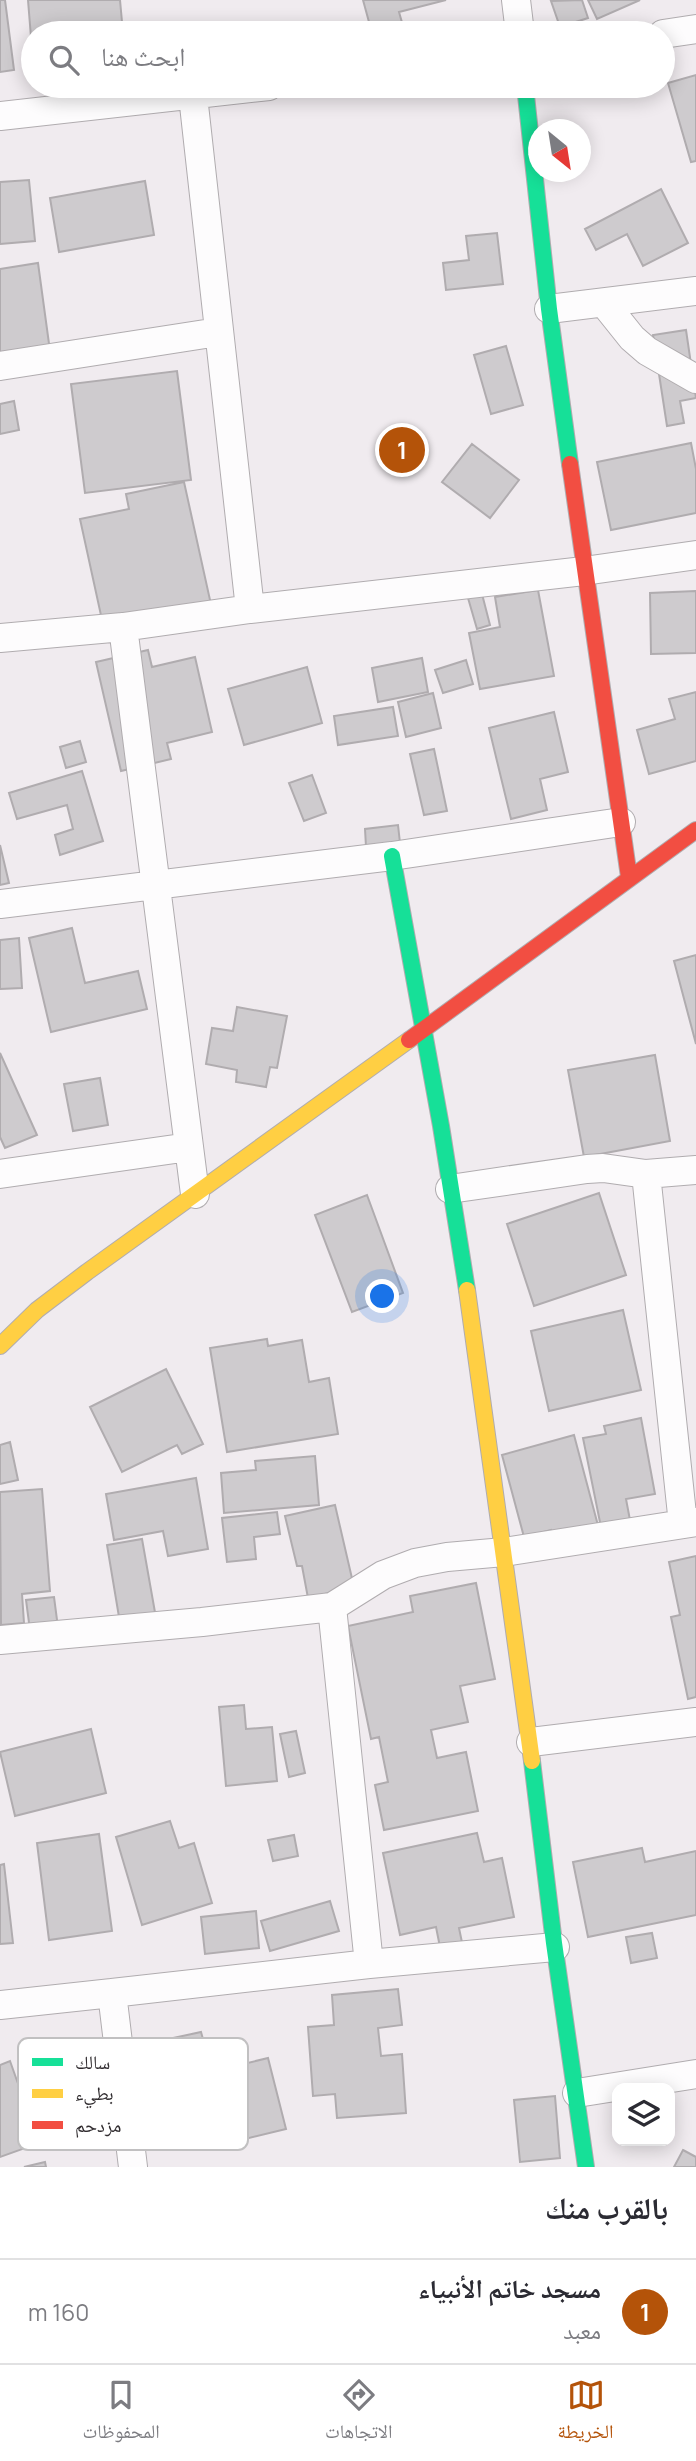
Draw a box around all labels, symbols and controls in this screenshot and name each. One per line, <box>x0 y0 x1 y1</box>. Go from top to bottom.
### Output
search box <box>21 21 675 98</box>
text: ابحث هنا <box>101 38 185 74</box>
icon: search <box>45 41 83 79</box>
north arrow <box>528 119 591 182</box>
pin: 1 <box>379 424 425 476</box>
your location <box>365 1279 399 1313</box>
legend <box>18 2038 248 2150</box>
text: سالك <box>75 2049 110 2075</box>
text: بطيء <box>75 2080 114 2109</box>
map controls <box>612 2083 675 2146</box>
button: layers <box>612 2083 675 2146</box>
text: مزدحم <box>75 2112 121 2138</box>
text: بالقرب منك <box>545 2187 668 2228</box>
text: مسجد خاتم الأنبياء <box>418 2270 601 2306</box>
text: 160 m <box>28 2296 89 2328</box>
text: 1 <box>640 2296 650 2328</box>
text: معبد <box>563 2314 601 2346</box>
tab: المحفوظات <box>83 2376 160 2450</box>
tab: الاتجاهات <box>325 2376 392 2450</box>
tab: الخريطة <box>558 2376 613 2450</box>

